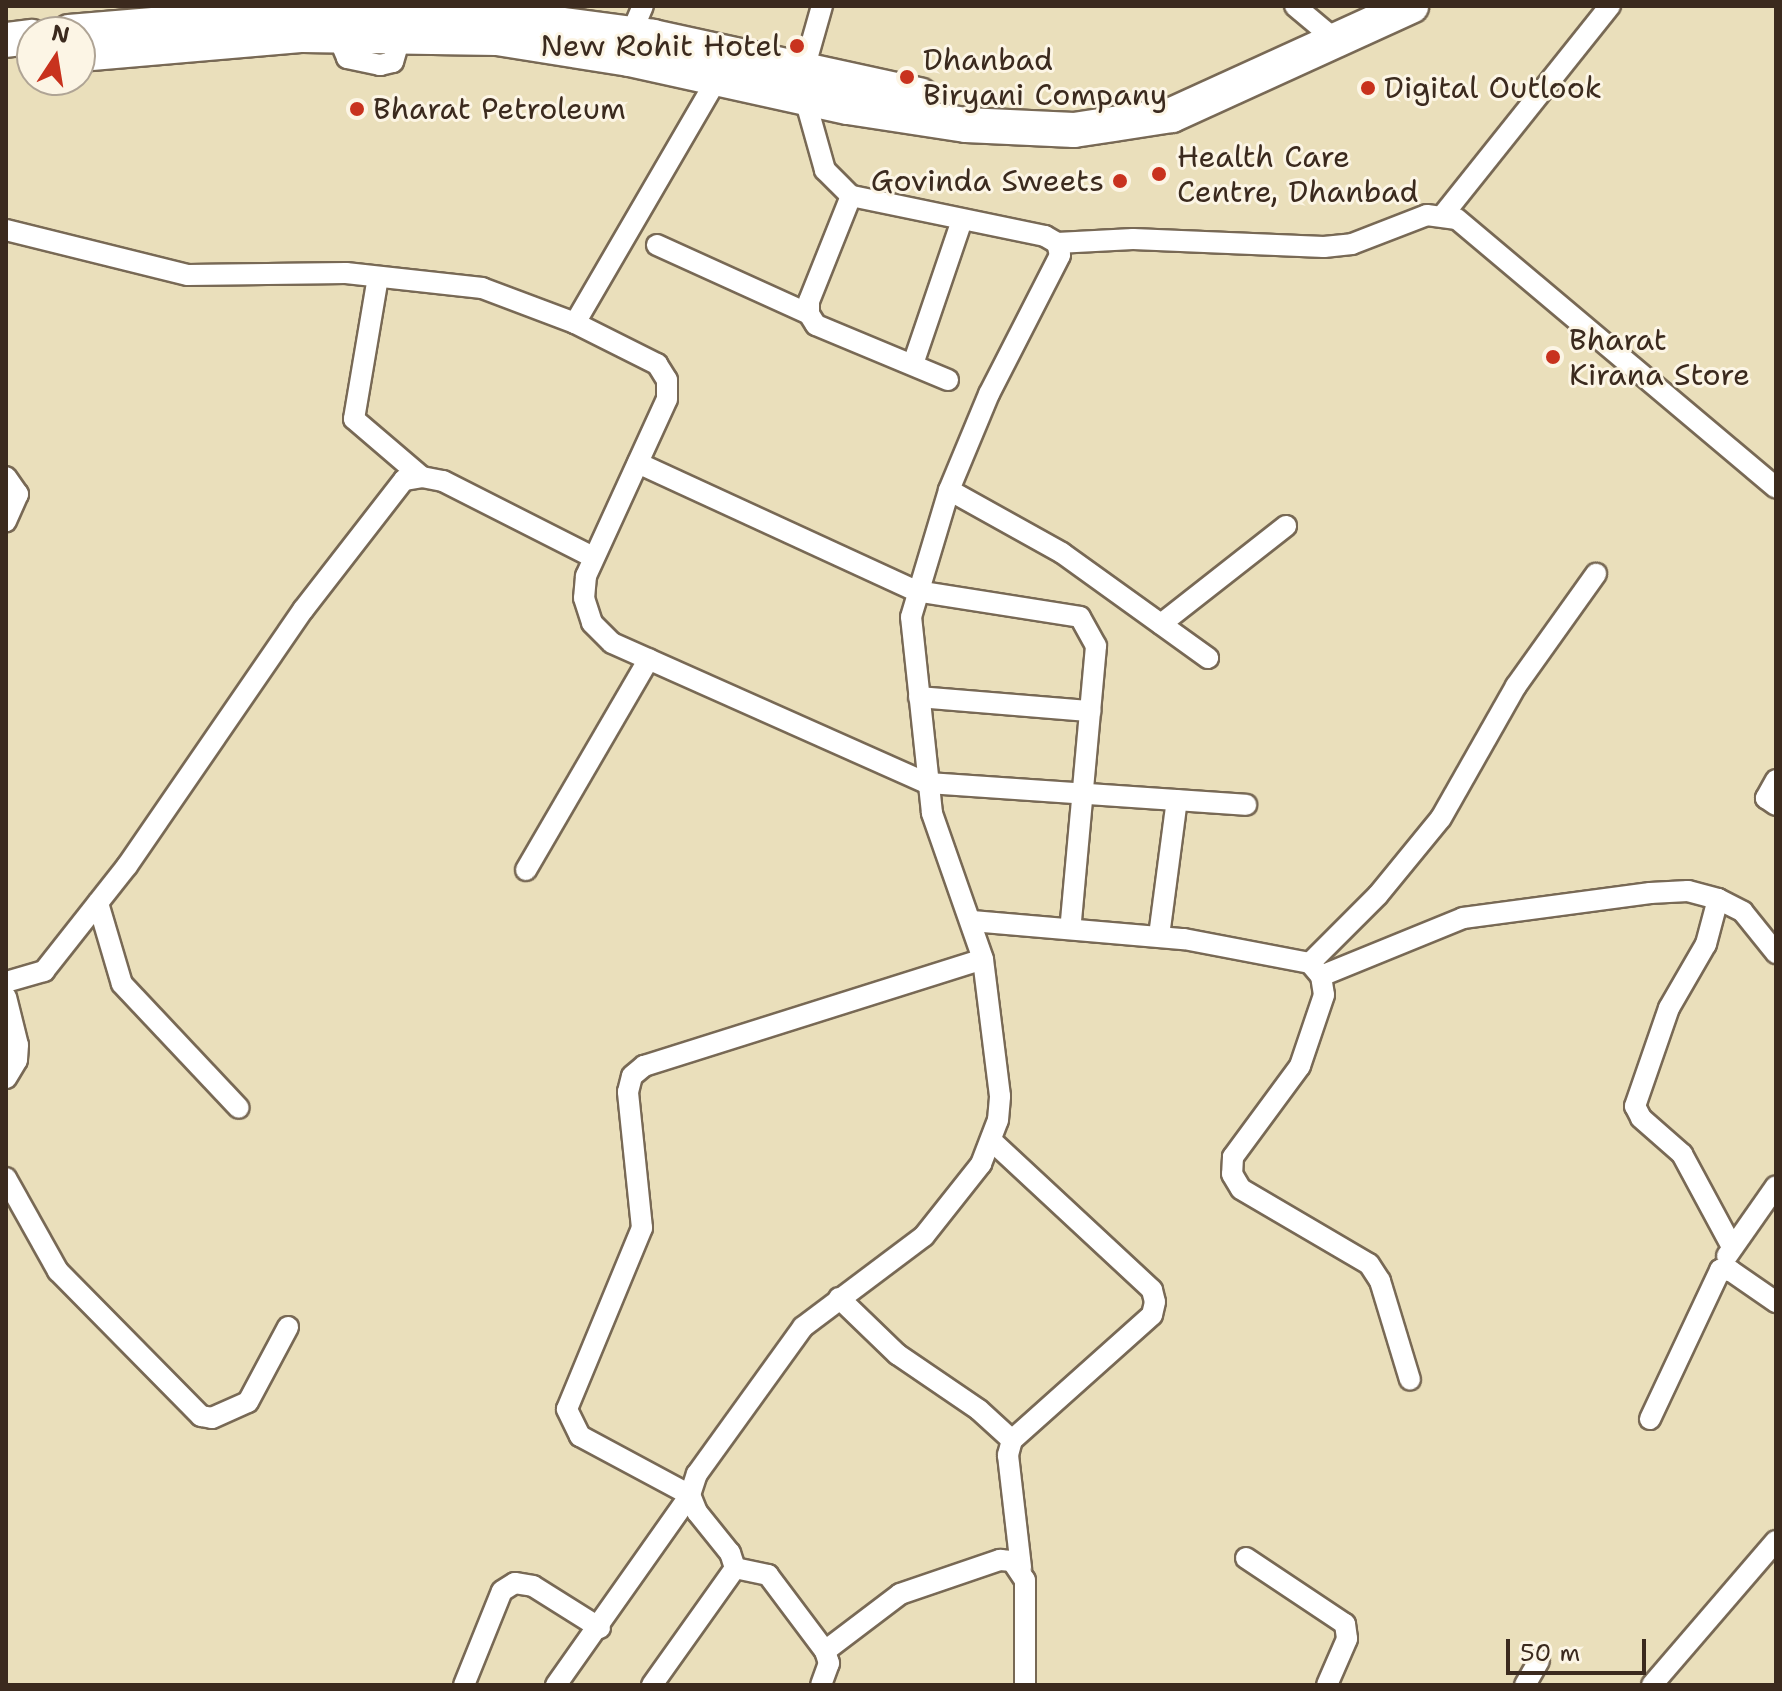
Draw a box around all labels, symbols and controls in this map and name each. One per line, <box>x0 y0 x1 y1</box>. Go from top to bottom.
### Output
north arrow <box>16 16 96 96</box>
text: N <box>49 18 72 50</box>
place label: New Rohit Hotel <box>540 28 781 64</box>
marker: New Rohit Hotel <box>788 37 806 55</box>
place label: Dhanbad Biryani Company <box>923 42 1167 112</box>
marker: Dhanbad Biryani Company <box>898 68 916 86</box>
place label: Digital Outlook <box>1384 70 1602 106</box>
marker: Digital Outlook <box>1359 79 1377 97</box>
place label: Bharat Petroleum <box>373 91 626 127</box>
marker: Bharat Petroleum <box>348 100 366 118</box>
place label: Health Care Centre, Dhanbad <box>1177 139 1419 210</box>
place label: Govinda Sweets <box>871 163 1104 199</box>
marker: Health Care Centre, Dhanbad <box>1148 163 1170 185</box>
marker: Govinda Sweets <box>1111 172 1129 190</box>
place label: Bharat Kirana Store <box>1569 322 1750 392</box>
marker: Bharat Kirana Store <box>1544 348 1562 366</box>
scale bar <box>1510 1623 1650 1673</box>
text: 50 m <box>1520 1637 1580 1669</box>

